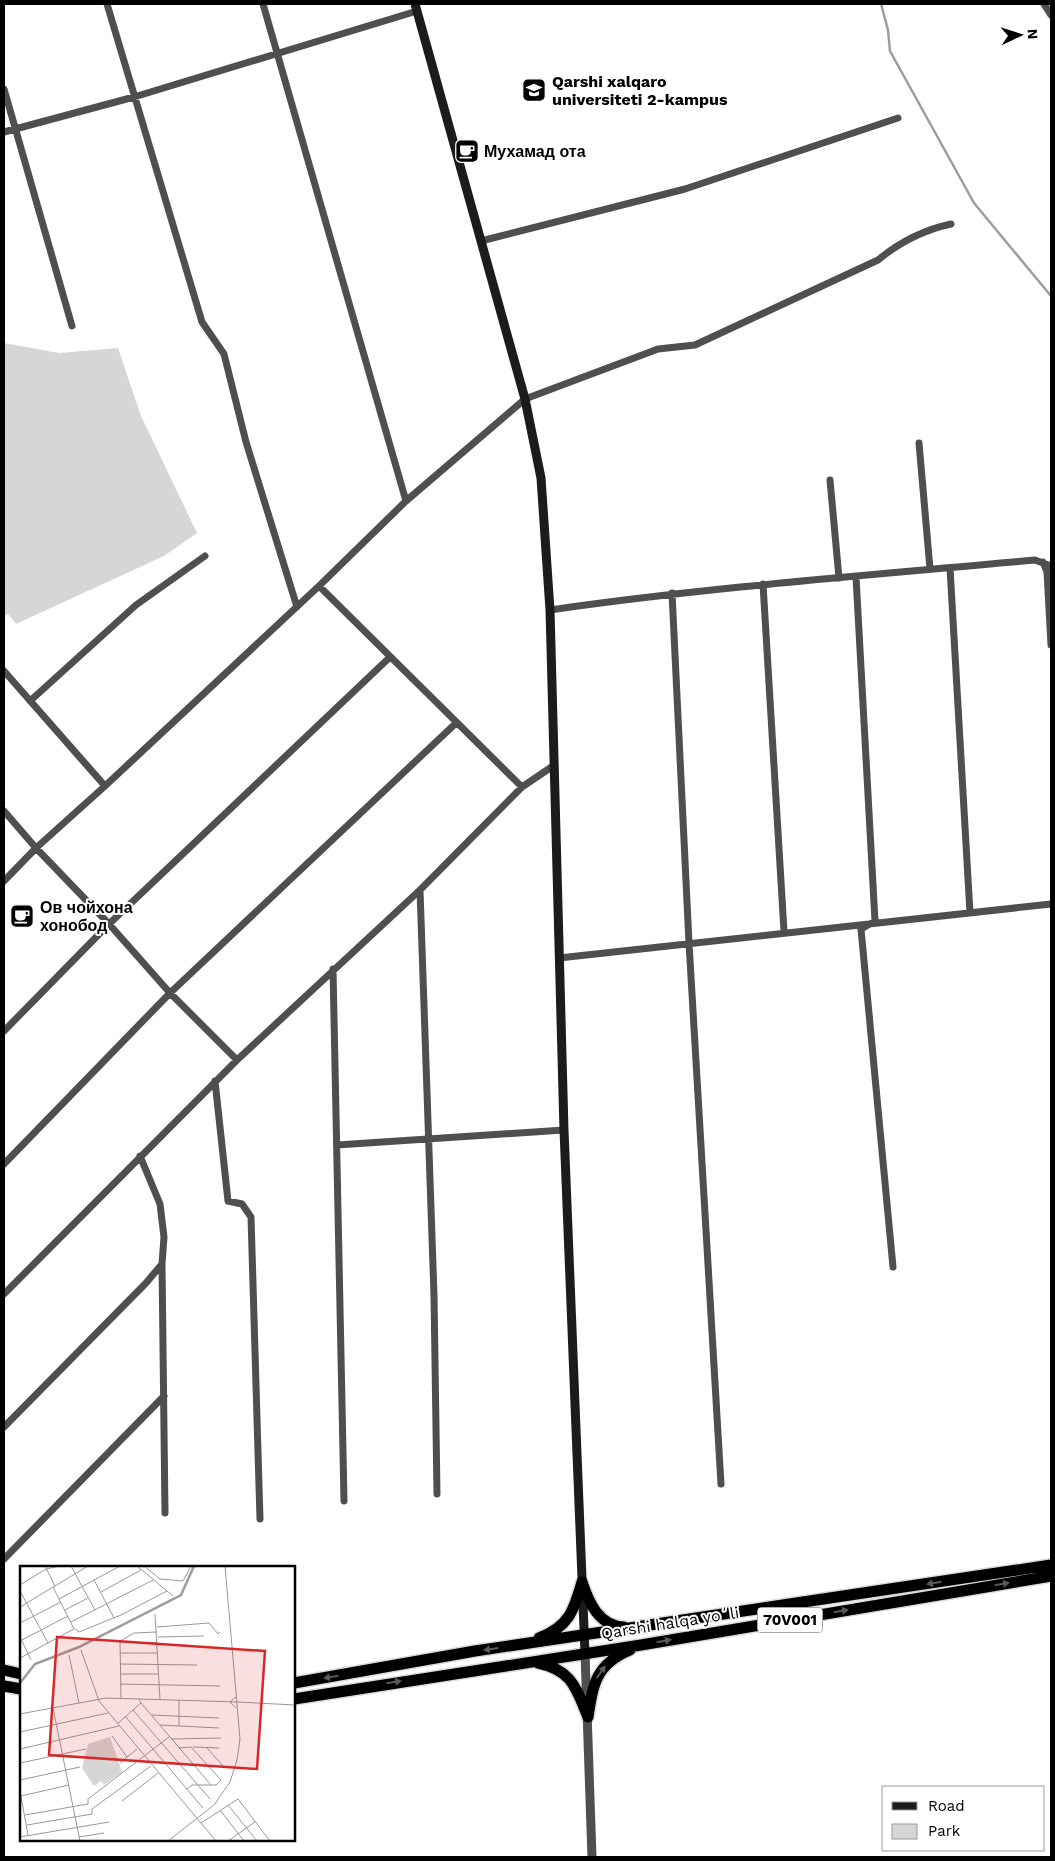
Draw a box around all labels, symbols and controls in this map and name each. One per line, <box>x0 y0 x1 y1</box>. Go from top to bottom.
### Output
north arrow <box>995 10 1045 60</box>
text: N <box>1025 28 1041 40</box>
place label: Qarshi xalqaro universiteti 2-kampus <box>552 72 728 109</box>
school or university icon: Qarshi xalqaro universiteti 2-kampus <box>521 77 547 103</box>
cafe icon: Мухамад ота <box>454 138 480 164</box>
place label: Мухамад ота <box>484 142 586 161</box>
place label: Ов чойхона хонобод <box>40 898 133 935</box>
cafe icon: Ов чойхона хонобод <box>9 903 35 929</box>
inset map <box>20 1566 295 1841</box>
one-way arrow <box>926 1579 942 1587</box>
one-way arrow <box>994 1580 1010 1588</box>
street label: Qarshi halqa yoʻli <box>600 1603 740 1643</box>
one-way arrow <box>834 1607 850 1615</box>
road number: 70V001 <box>758 1608 822 1632</box>
one-way arrow <box>656 1637 672 1645</box>
one-way arrow <box>482 1645 498 1653</box>
one-way arrow <box>597 1665 606 1678</box>
one-way arrow <box>322 1674 338 1682</box>
one-way arrow <box>386 1678 402 1686</box>
legend <box>882 1786 1045 1851</box>
text: Road <box>928 1797 965 1815</box>
text: Park <box>928 1822 961 1840</box>

